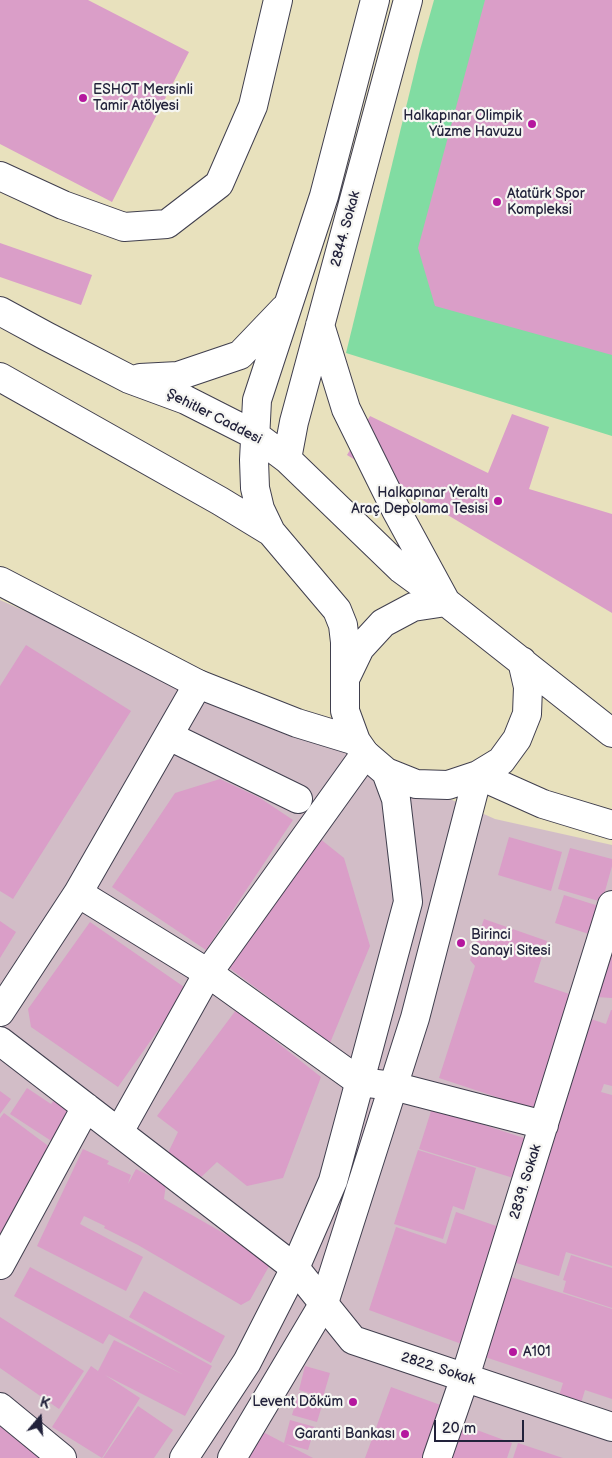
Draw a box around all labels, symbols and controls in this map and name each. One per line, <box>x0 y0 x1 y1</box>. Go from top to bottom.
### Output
place label: ESHOT Mersinli Tamir Atölyesi <box>93 82 193 114</box>
marker: ESHOT Mersinli Tamir Atölyesi <box>77 92 89 104</box>
place label: Halkapınar Olimpik Yüzme Havuzu <box>403 108 522 140</box>
marker: Halkapınar Olimpik Yüzme Havuzu <box>526 118 538 130</box>
place label: Atatürk Spor Kompleksi <box>507 186 585 218</box>
street label: 2844. Sokak <box>328 189 364 269</box>
marker: Atatürk Spor Kompleksi <box>491 196 503 208</box>
street label: Şehitler Caddesi <box>164 386 264 448</box>
place label: Halkapınar Yeraltı Araç Depolama Tesisi <box>351 485 488 518</box>
marker: Halkapınar Yeraltı Araç Depolama Tesisi <box>492 495 504 507</box>
place label: Birinci Sanayi Sitesi <box>471 927 551 960</box>
marker: Birinci Sanayi Sitesi <box>455 937 467 949</box>
street label: 2839. Sokak <box>507 1143 545 1221</box>
place label: A101 <box>523 1344 551 1360</box>
marker: A101 <box>507 1346 519 1358</box>
street label: 2822. Sokak <box>399 1349 477 1389</box>
north arrow <box>15 1393 65 1443</box>
text: K <box>38 1394 52 1413</box>
place label: Levent Döküm <box>252 1394 343 1410</box>
marker: Levent Döküm <box>347 1396 359 1408</box>
scale bar <box>437 1410 527 1442</box>
text: 20 m <box>442 1419 476 1438</box>
place label: Garanti Bankası <box>294 1426 395 1442</box>
marker: Garanti Bankası <box>399 1428 411 1440</box>

